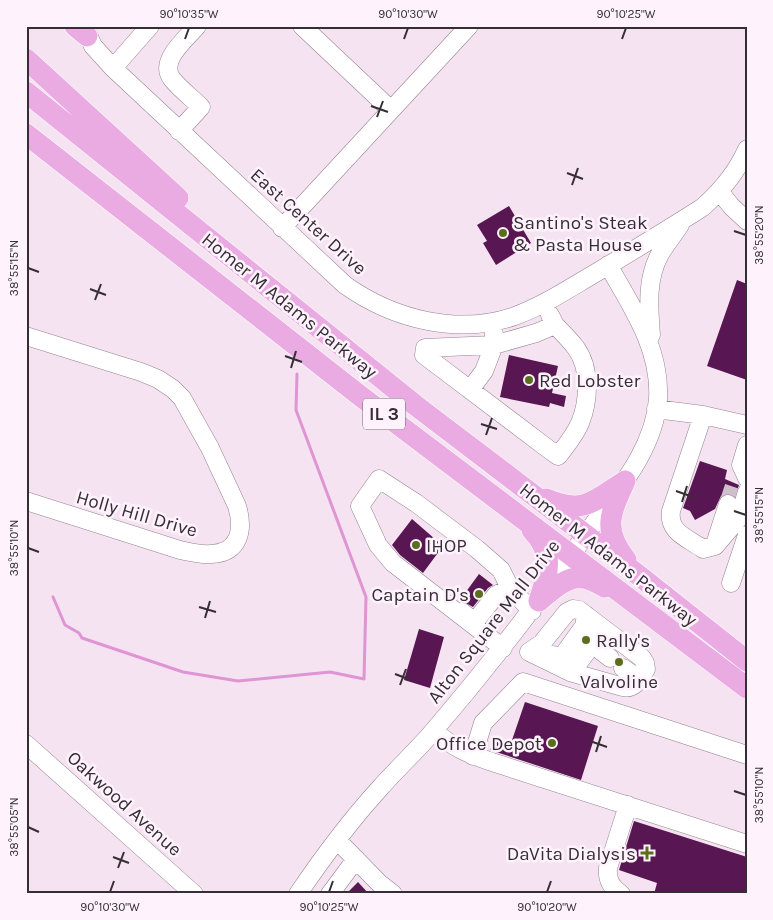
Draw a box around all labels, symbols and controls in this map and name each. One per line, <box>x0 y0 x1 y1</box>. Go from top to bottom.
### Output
text: 90°10'35"W <box>159 7 219 21</box>
text: 90°10'30"W <box>378 7 438 21</box>
text: 90°10'25"W <box>597 7 656 21</box>
street label: East Center Drive <box>246 164 371 280</box>
text: 38°55'20"N <box>752 205 766 265</box>
place label: Santino's Steak & Pasta House <box>513 212 648 256</box>
marker: Santino's Steak & Pasta House <box>497 227 509 239</box>
street label: Homer M Adams Parkway <box>197 228 382 383</box>
text: 38°55'15"N <box>7 240 21 296</box>
place label: Red Lobster <box>539 370 641 392</box>
marker: Red Lobster <box>523 374 535 386</box>
road number: IL 3 <box>363 398 405 429</box>
street label: Homer M Adams Parkway <box>515 479 702 631</box>
street label: Holly Hill Drive <box>74 486 200 542</box>
text: 38°55'15"N <box>752 487 766 543</box>
text: 38°55'10"N <box>7 520 21 576</box>
street label: Alton Square Mall Drive <box>423 535 564 708</box>
place label: IHOP <box>426 535 467 557</box>
marker: IHOP <box>410 539 422 551</box>
place label: Captain D's <box>371 584 469 606</box>
marker: Captain D's <box>473 588 485 600</box>
place label: Rally's <box>596 630 650 652</box>
marker: Rally's <box>580 634 592 646</box>
marker: Valvoline <box>613 656 625 668</box>
place label: Valvoline <box>580 671 658 693</box>
place label: Office Depot <box>436 733 542 755</box>
marker: Office Depot <box>546 737 558 749</box>
street label: Oakwood Avenue <box>63 747 186 861</box>
text: 38°55'10"N <box>752 767 766 823</box>
text: 38°55'05"N <box>7 797 21 857</box>
place label: DaVita Dialysis <box>507 843 636 865</box>
marker: DaVita Dialysis <box>640 846 654 860</box>
text: 90°10'30"W <box>80 900 140 914</box>
text: 90°10'25"W <box>300 900 359 914</box>
text: 90°10'20"W <box>517 900 577 914</box>

